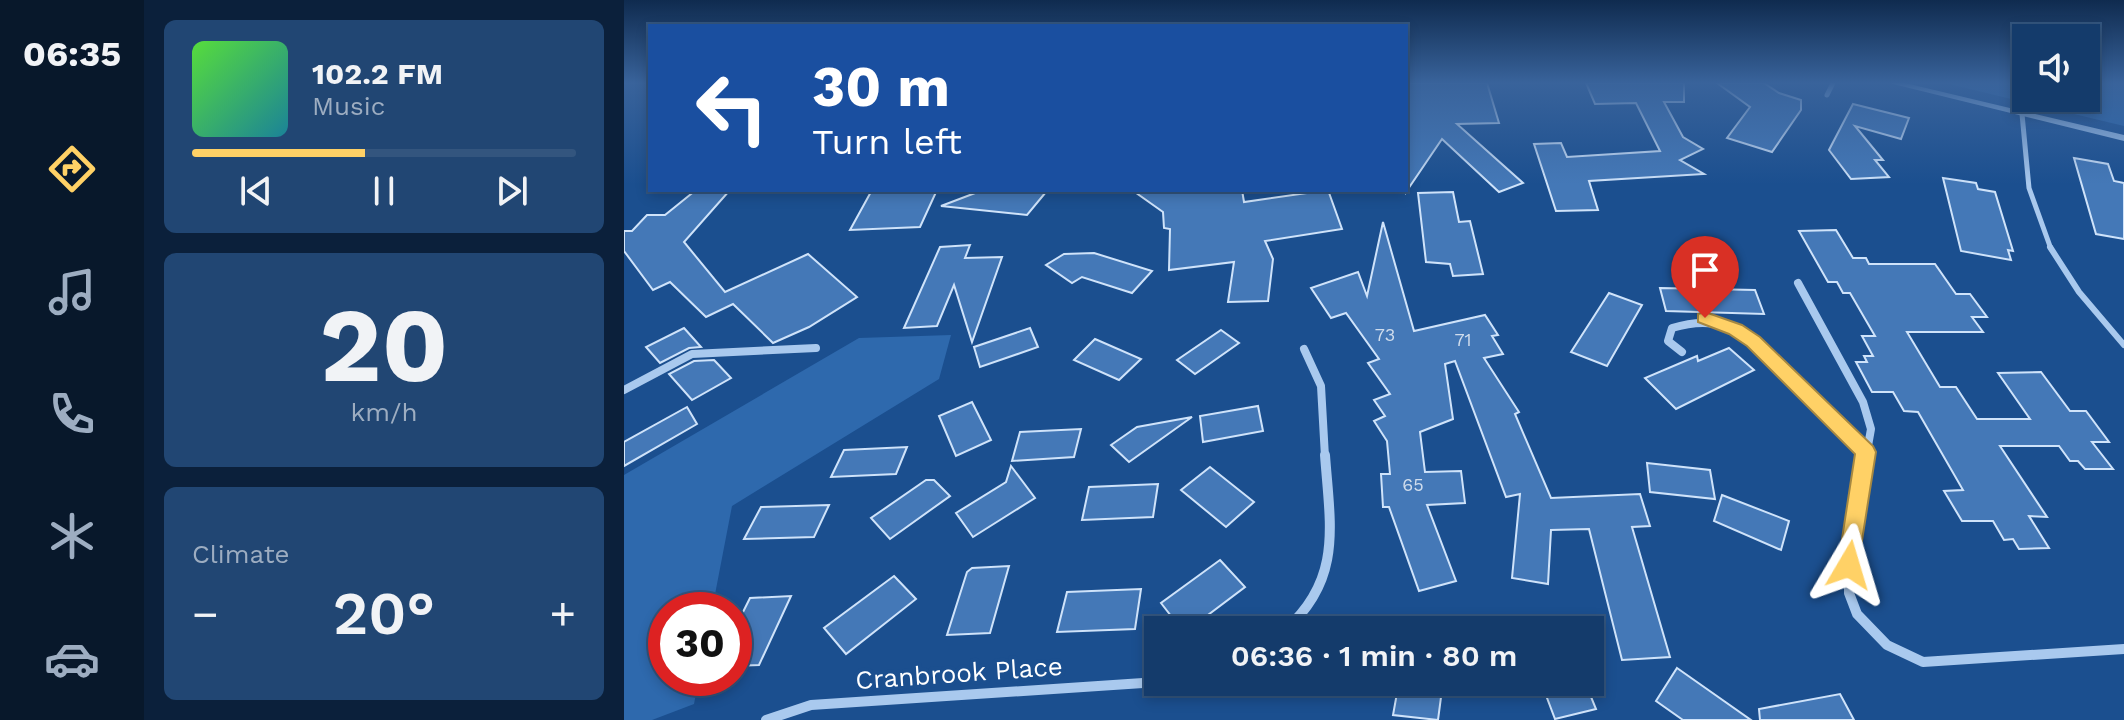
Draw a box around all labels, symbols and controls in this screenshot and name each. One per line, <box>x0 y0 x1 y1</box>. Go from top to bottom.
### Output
map controls <box>2012 24 2100 112</box>
button: sound <box>2012 24 2100 112</box>
text: 06:35 <box>23 33 121 75</box>
text: 30 m <box>812 54 950 120</box>
text: 102.2 FM <box>312 56 443 91</box>
icon: left <box>680 56 784 160</box>
text: Music <box>312 91 385 121</box>
text: Turn left <box>812 121 962 163</box>
icon: directions <box>44 141 100 197</box>
icon: previous <box>234 169 278 213</box>
icon: pause <box>362 169 406 213</box>
icon: next <box>490 169 534 213</box>
pin <box>1671 236 1739 318</box>
icon: arrive <box>1683 248 1727 292</box>
icon: music <box>44 264 100 320</box>
text: 20 <box>320 284 448 406</box>
house number: 73 <box>1375 324 1395 345</box>
house number: 71 <box>1454 329 1472 350</box>
icon: phone <box>44 386 100 442</box>
text: km/h <box>351 397 417 427</box>
house number: 65 <box>1402 474 1424 495</box>
icon: climate <box>44 508 100 564</box>
position arrow <box>1807 523 1891 607</box>
text: Climate <box>192 539 290 569</box>
text: 20° <box>333 578 435 649</box>
text: − <box>192 588 219 640</box>
text: + <box>549 588 576 640</box>
speed limit sign: 30 <box>648 592 752 696</box>
icon: car <box>44 631 100 687</box>
text: 06:36 · 1 min · 80 m <box>1231 638 1517 673</box>
street label: Cranbrook Place <box>854 651 1064 695</box>

